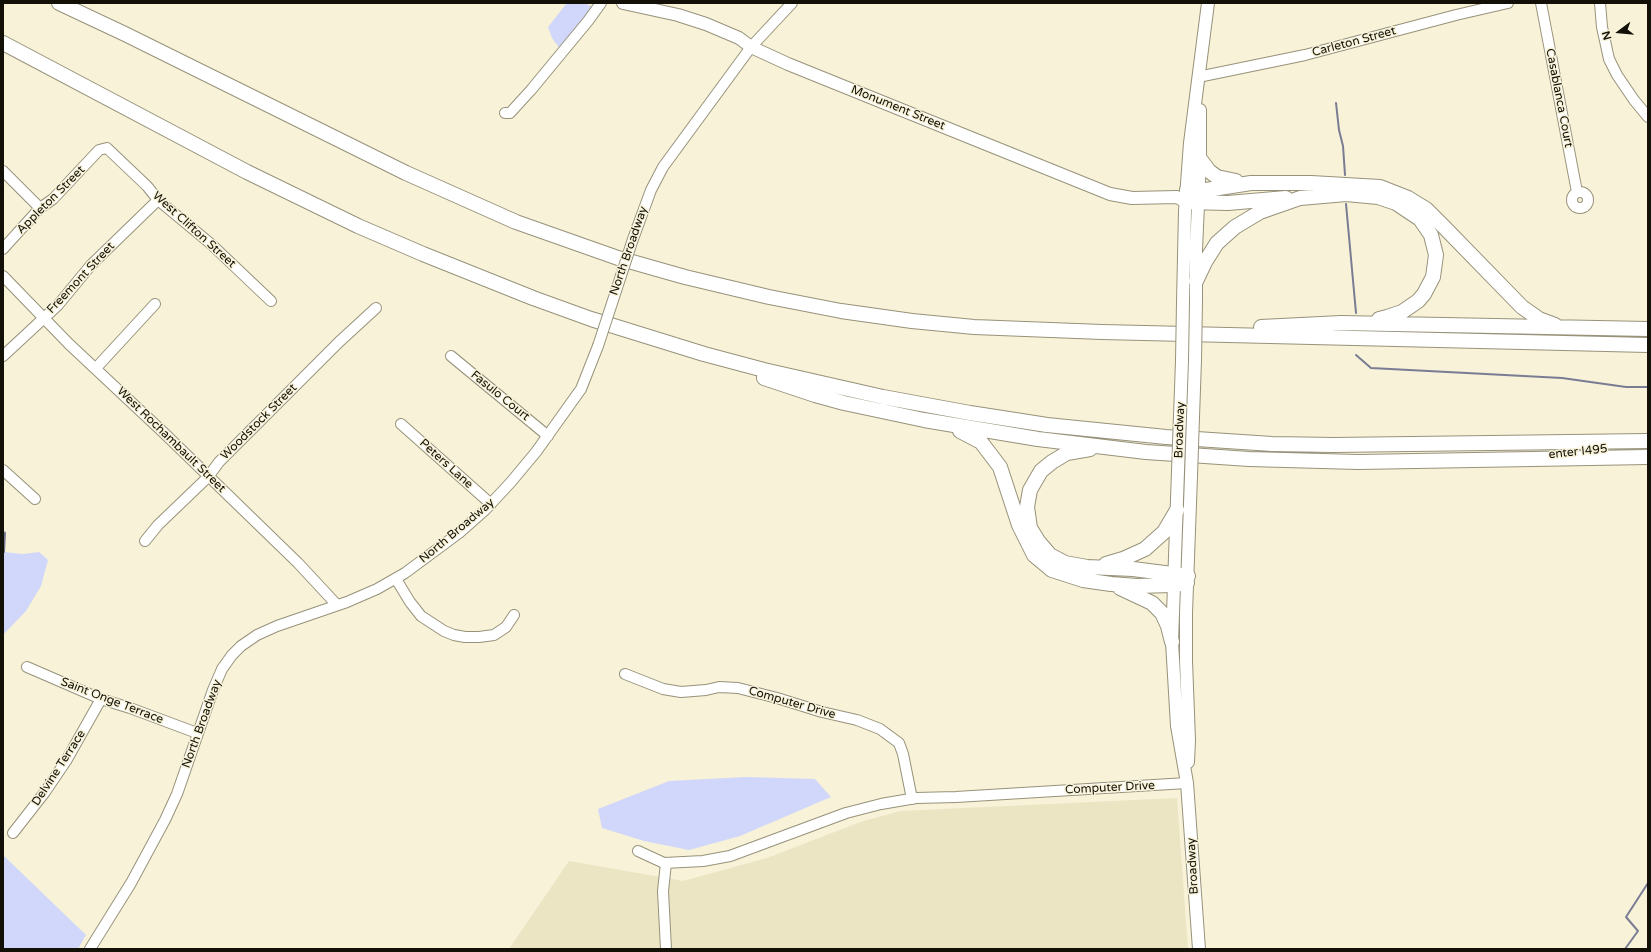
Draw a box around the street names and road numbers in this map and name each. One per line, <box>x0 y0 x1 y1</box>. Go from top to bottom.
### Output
street label: Carleton Street <box>1311 24 1397 60</box>
street label: Casablanca Court <box>1542 47 1576 149</box>
street label: Monument Street <box>849 83 947 133</box>
street label: Appleton Street <box>14 163 88 237</box>
street label: West Clifton Street <box>149 189 239 271</box>
street label: North Broadway <box>607 205 651 297</box>
street label: Freemont Street <box>44 239 118 317</box>
street label: Fasulo Court <box>468 368 532 424</box>
street label: Woodstock Street <box>218 381 300 463</box>
street label: West Rochambault Street <box>114 384 228 496</box>
street label: Broadway <box>1172 401 1188 459</box>
street label: Peters Lane <box>416 436 476 492</box>
street label: enter I495 <box>1548 442 1608 462</box>
street label: North Broadway <box>417 496 497 566</box>
street label: Saint Onge Terrace <box>59 675 165 727</box>
street label: North Broadway <box>179 678 225 770</box>
street label: Computer Drive <box>747 684 837 722</box>
street label: Delvine Terrace <box>29 727 89 809</box>
street label: Computer Drive <box>1065 778 1155 798</box>
street label: Broadway <box>1184 837 1202 895</box>

